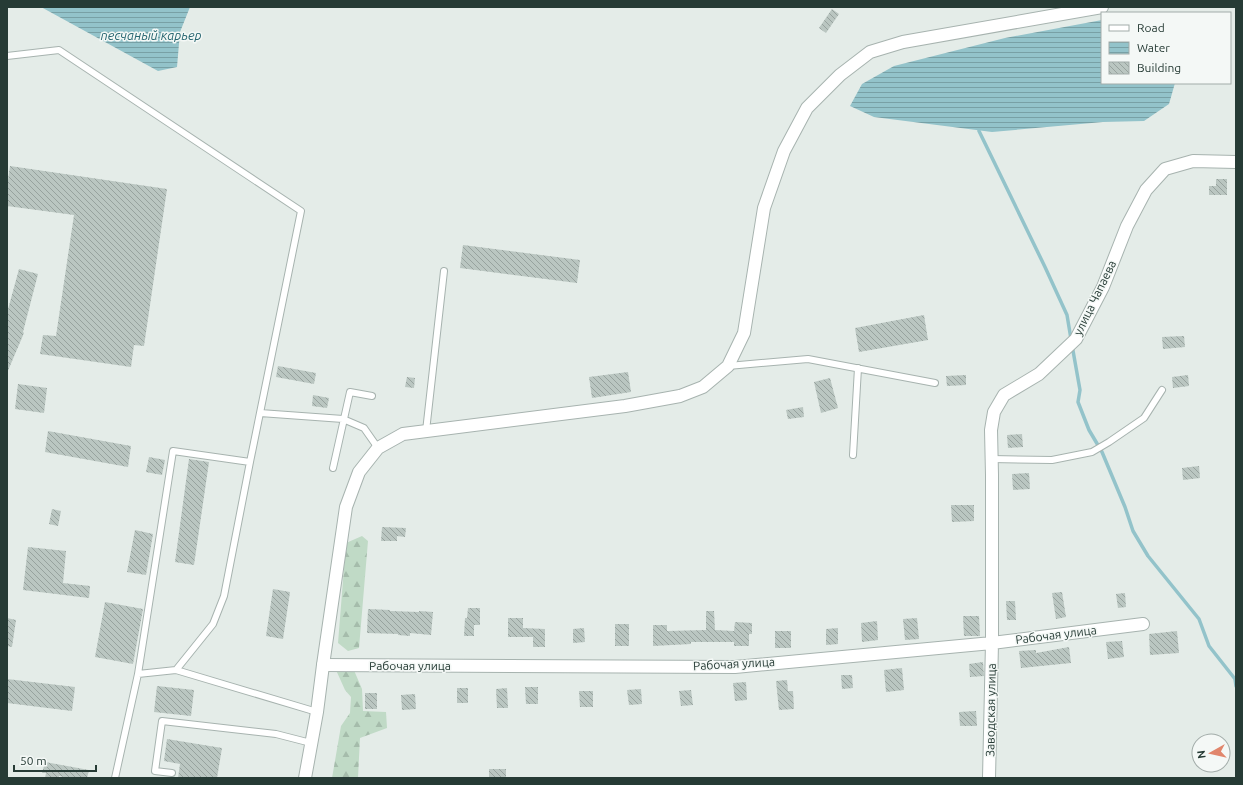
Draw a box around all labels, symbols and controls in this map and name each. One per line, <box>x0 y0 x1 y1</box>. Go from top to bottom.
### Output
legend <box>1101 12 1231 84</box>
text: Road <box>1137 21 1165 34</box>
water label: песчаный карьер <box>101 28 201 42</box>
text: Water <box>1137 41 1170 54</box>
text: Building <box>1137 61 1181 74</box>
street label: улица Чапаева <box>1071 258 1118 337</box>
street label: Рабочая улица <box>1015 623 1097 646</box>
street label: Рабочая улица <box>693 655 775 672</box>
street label: Рабочая улица <box>369 659 451 672</box>
street label: Заводская улица <box>983 663 998 757</box>
north arrow <box>1191 733 1231 773</box>
scale bar <box>14 747 96 773</box>
text: N <box>1195 749 1208 759</box>
text: 50 m <box>20 754 47 767</box>

